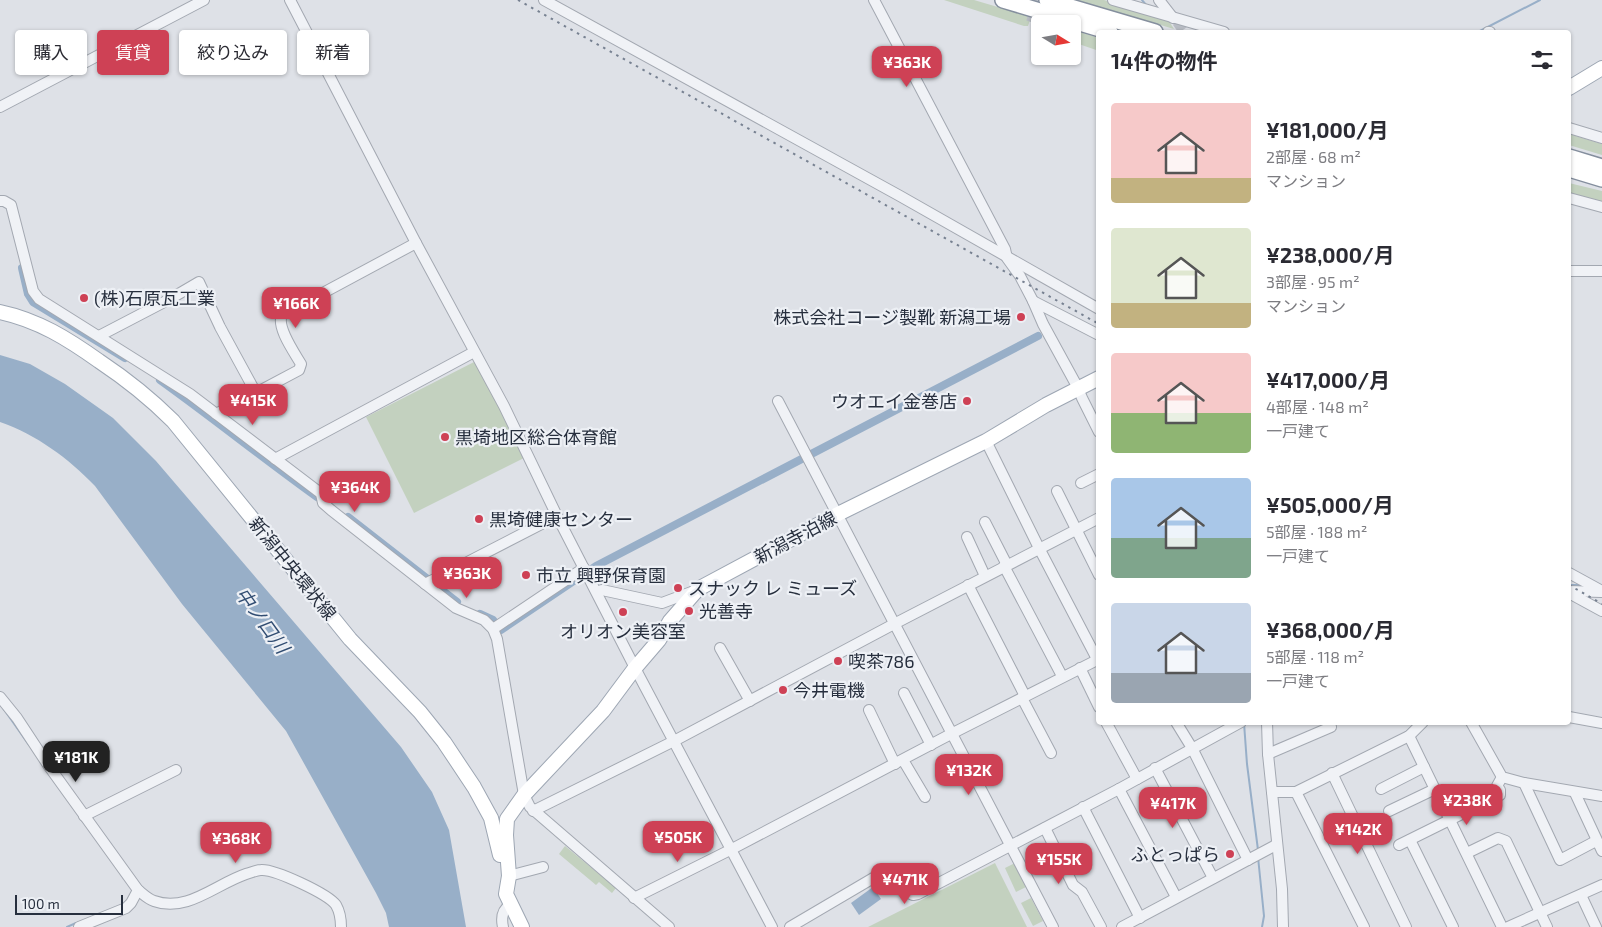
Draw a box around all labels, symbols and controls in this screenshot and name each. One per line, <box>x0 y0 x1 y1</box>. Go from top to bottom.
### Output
north arrow <box>1031 15 1081 65</box>
map controls <box>1031 15 1081 65</box>
chip: 購入 <box>15 30 87 75</box>
chip: 賃貸 <box>97 30 169 75</box>
chip: 絞り込み <box>179 30 287 75</box>
chip: 新着 <box>297 30 369 75</box>
pin: ¥363K <box>872 46 942 88</box>
icon: filters <box>1528 46 1556 74</box>
text: 14件の物件 <box>1111 48 1217 73</box>
text: ¥363K <box>883 52 931 71</box>
text: ¥181,000/月 <box>1266 117 1389 142</box>
icon: home <box>1151 123 1211 183</box>
text: 2部屋 · 68 m² <box>1266 147 1361 166</box>
text: マンション <box>1266 171 1346 190</box>
text: ¥238,000/月 <box>1266 242 1395 267</box>
icon: home <box>1151 248 1211 308</box>
text: 3部屋 · 95 m² <box>1266 272 1360 291</box>
pin: ¥166K <box>261 286 331 329</box>
place label: (株)石原瓦工業 <box>94 287 215 309</box>
marker: (株)石原瓦工業 <box>78 292 90 304</box>
text: ¥166K <box>273 293 319 312</box>
text: マンション <box>1266 296 1346 315</box>
place label: 株式会社コージ製靴 新潟工場 <box>773 306 1011 328</box>
marker: 株式会社コージ製靴 新潟工場 <box>1015 311 1027 323</box>
text: ¥417,000/月 <box>1266 367 1390 392</box>
icon: home <box>1151 373 1211 433</box>
pin: ¥415K <box>218 384 288 426</box>
text: ¥415K <box>230 390 276 409</box>
place label: ウオエイ金巻店 <box>831 390 957 412</box>
marker: ウオエイ金巻店 <box>961 395 973 407</box>
text: 4部屋 · 148 m² <box>1266 397 1369 416</box>
text: 一戸建て <box>1266 421 1330 440</box>
place label: 黒埼地区総合体育館 <box>455 426 617 448</box>
marker: 黒埼地区総合体育館 <box>439 431 451 443</box>
pin: ¥364K <box>320 470 390 513</box>
text: ¥364K <box>330 477 380 496</box>
text: ¥505,000/月 <box>1266 492 1394 517</box>
icon: home <box>1151 498 1211 558</box>
street label: 新潟寺泊線 <box>750 506 840 568</box>
place label: 黒埼健康センター <box>489 508 633 530</box>
street label: 新潟中央環状線 <box>245 512 341 624</box>
marker: 黒埼健康センター <box>473 513 485 525</box>
text: 5部屋 · 188 m² <box>1266 522 1368 541</box>
text: 一戸建て <box>1266 546 1330 565</box>
pin: ¥363K <box>432 556 502 599</box>
text: ¥363K <box>443 563 491 582</box>
place label: 市立 興野保育園 <box>536 564 666 586</box>
marker: 市立 興野保育園 <box>520 569 532 581</box>
place label: スナック レ ミューズ <box>688 577 857 599</box>
water label: 中ノ口川 <box>231 582 296 659</box>
marker: スナック レ ミューズ <box>672 582 684 594</box>
place label: 光善寺 <box>699 600 753 622</box>
marker: 光善寺 <box>683 605 695 617</box>
marker: オリオン美容室 <box>617 606 629 618</box>
text: ¥368,000/月 <box>1266 617 1395 642</box>
place label: オリオン美容室 <box>560 620 686 642</box>
icon: home <box>1151 623 1211 683</box>
text: 5部屋 · 118 m² <box>1266 647 1364 666</box>
place label: 喫茶786 <box>848 650 914 672</box>
marker: 喫茶786 <box>832 655 844 667</box>
text: 一戸建て <box>1266 671 1330 690</box>
place label: 今井電機 <box>793 679 865 701</box>
marker: 今井電機 <box>777 684 789 696</box>
pin: ¥181K <box>41 740 111 783</box>
text: ¥181K <box>54 747 98 766</box>
pin: ¥132K <box>934 754 1004 796</box>
text: ¥132K <box>946 760 992 779</box>
pin: ¥238K <box>1432 784 1502 826</box>
pin: ¥417K <box>1138 786 1208 829</box>
text: ¥238K <box>1442 790 1492 809</box>
text: ¥417K <box>1150 793 1196 812</box>
pin: ¥142K <box>1323 812 1393 855</box>
text: ¥142K <box>1334 819 1382 838</box>
pin: ¥505K <box>643 820 713 863</box>
pin: ¥368K <box>201 822 271 864</box>
text: ¥505K <box>654 827 702 846</box>
text: ¥368K <box>211 828 261 847</box>
pin: ¥155K <box>1024 842 1094 885</box>
place label: ふとっぱら <box>1131 843 1220 865</box>
marker: ふとっぱら <box>1224 848 1236 860</box>
text: ¥155K <box>1036 849 1082 868</box>
pin: ¥471K <box>870 862 940 905</box>
text: ¥471K <box>882 869 928 888</box>
scale bar <box>15 892 122 915</box>
text: 100 m <box>22 895 60 912</box>

